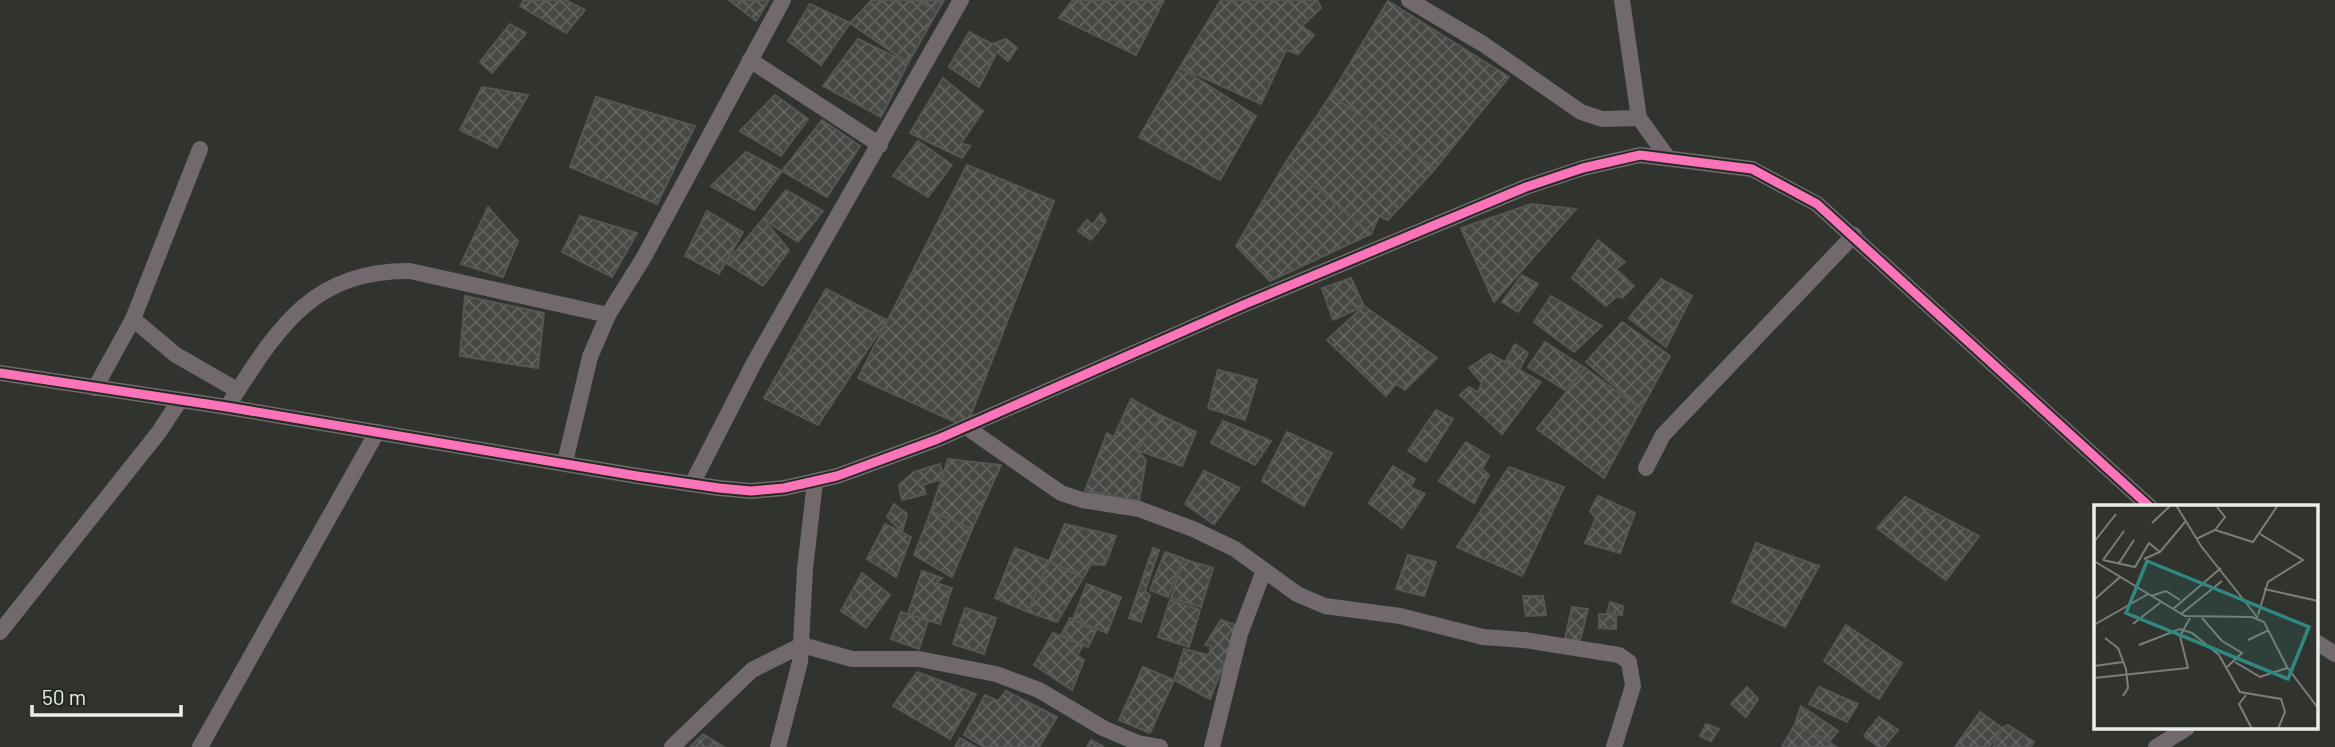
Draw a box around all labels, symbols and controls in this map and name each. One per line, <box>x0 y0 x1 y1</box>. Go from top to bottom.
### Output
inset map <box>2094 505 2318 730</box>
scale bar <box>32 674 180 718</box>
text: 50 m <box>42 684 86 709</box>

